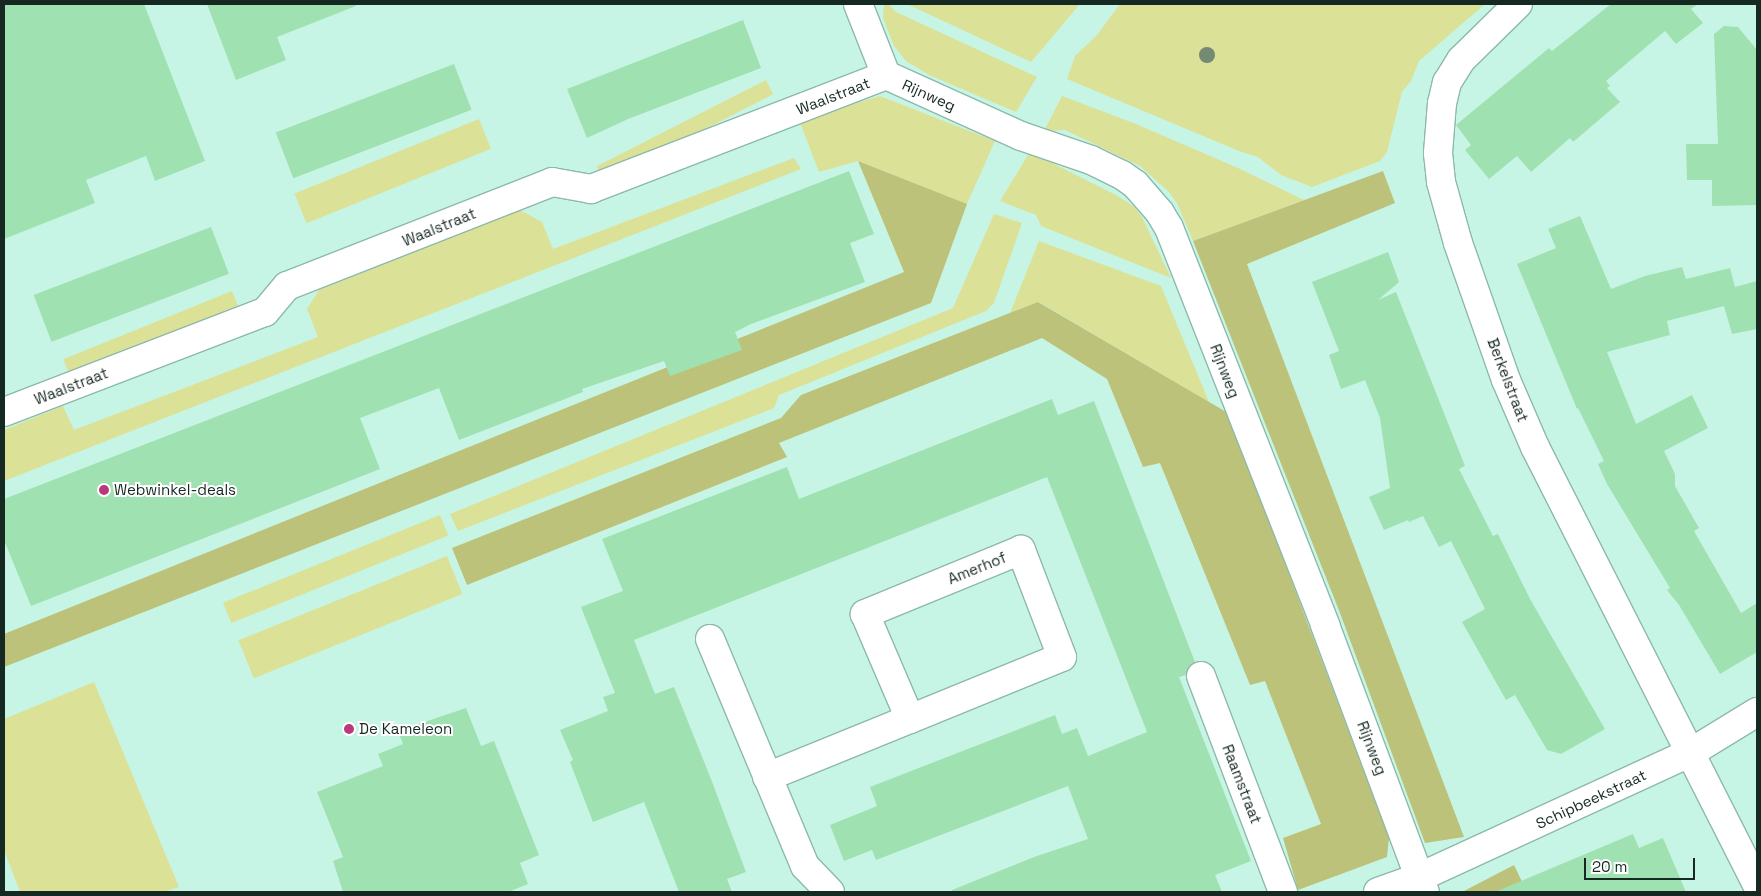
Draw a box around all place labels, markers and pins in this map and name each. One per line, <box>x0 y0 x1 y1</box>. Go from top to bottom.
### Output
place label: Webwinkel-deals <box>114 481 236 499</box>
marker: Webwinkel-deals <box>98 484 110 496</box>
place label: De Kameleon <box>359 720 452 738</box>
marker: De Kameleon <box>343 723 355 735</box>

